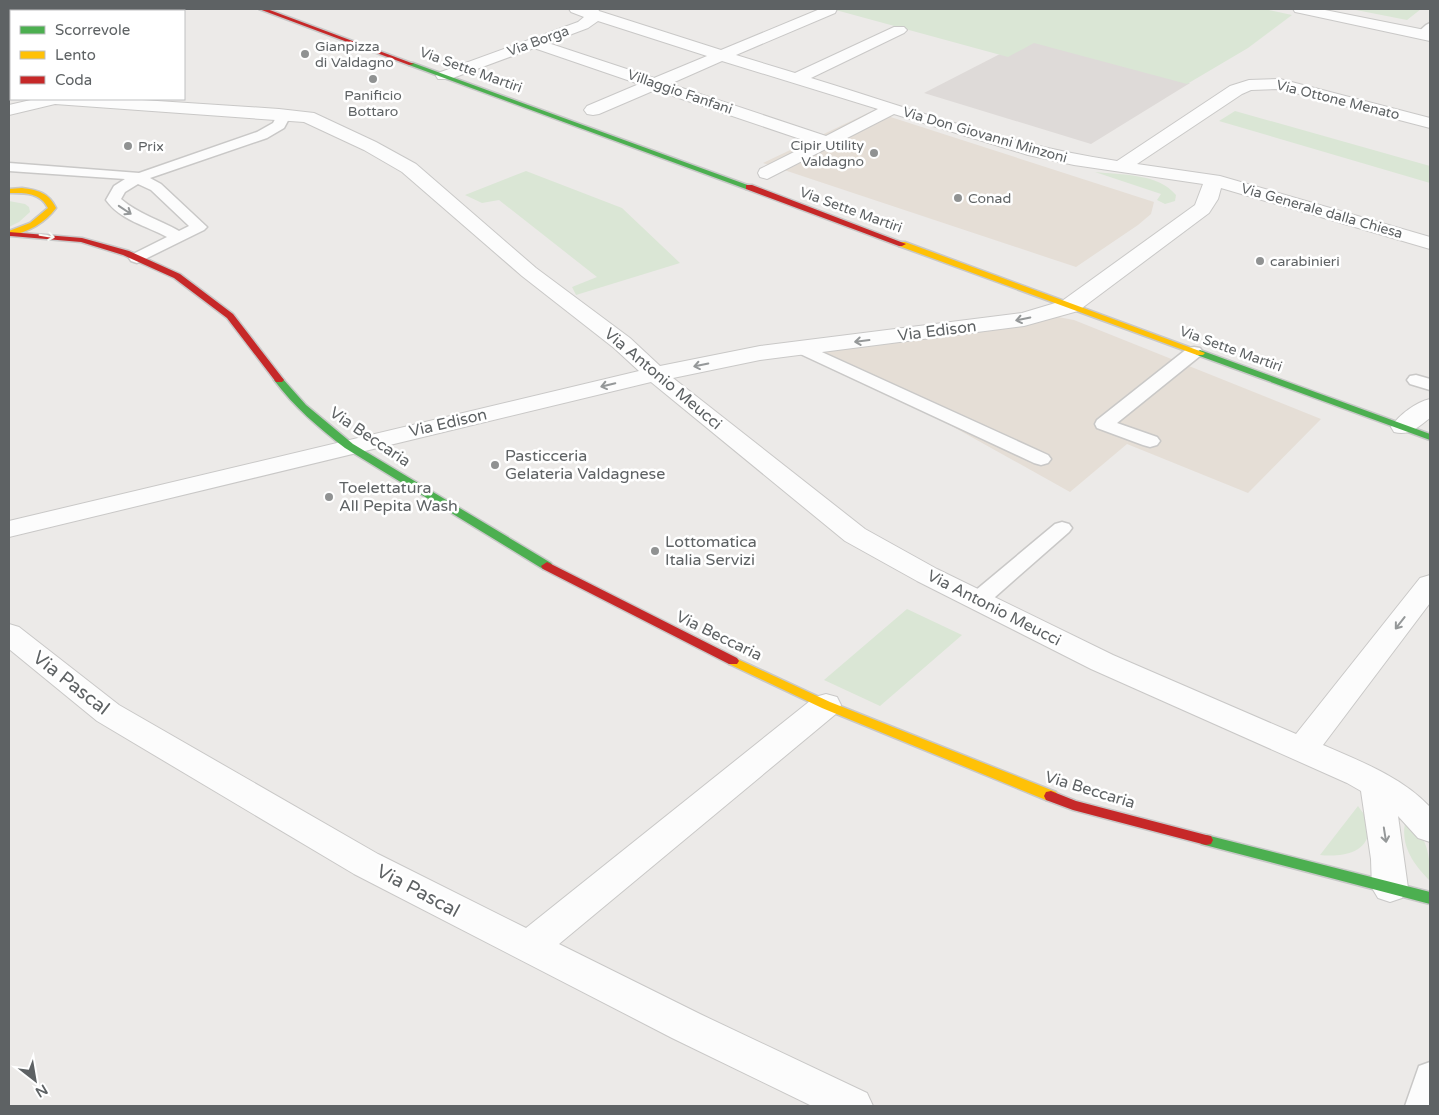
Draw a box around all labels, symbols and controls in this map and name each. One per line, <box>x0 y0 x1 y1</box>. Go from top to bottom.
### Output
legend <box>10 10 185 100</box>
text: Scorrevole <box>55 21 130 39</box>
street label: Via Borga <box>505 22 571 60</box>
place label: Gianpizza di Valdagno <box>315 38 394 71</box>
street label: Via Sette Martiri <box>417 44 525 96</box>
text: Lento <box>55 46 96 64</box>
marker: Gianpizza di Valdagno <box>299 48 311 60</box>
street label: Villaggio Fanfani <box>625 66 735 118</box>
text: Coda <box>55 71 92 89</box>
marker: Panificio Bottaro <box>367 73 379 85</box>
street label: Via Ottone Menato <box>1275 76 1401 124</box>
place label: Panificio Bottaro <box>344 87 402 120</box>
street label: Via Don Giovanni Minzoni <box>901 103 1069 167</box>
place label: Cipir Utility Valdagno <box>790 137 864 170</box>
place label: Prix <box>138 138 164 155</box>
marker: Prix <box>122 140 134 152</box>
marker: Cipir Utility Valdagno <box>868 147 880 159</box>
street label: Via Generale dalla Chiesa <box>1239 180 1405 242</box>
street label: Via Sette Martiri <box>797 184 905 236</box>
place label: Conad <box>968 190 1011 207</box>
marker: Conad <box>952 192 964 204</box>
one-way arrow <box>117 205 131 215</box>
one-way arrow <box>38 231 54 241</box>
place label: carabinieri <box>1270 253 1340 270</box>
marker: carabinieri <box>1254 255 1266 267</box>
one-way arrow <box>1015 315 1031 324</box>
street label: Via Edison <box>896 316 978 346</box>
street label: Via Sette Martiri <box>1177 323 1285 375</box>
street label: Via Antonio Meucci <box>600 324 726 434</box>
one-way arrow <box>854 336 870 346</box>
one-way arrow <box>694 360 710 370</box>
one-way arrow <box>601 381 617 390</box>
street label: Via Beccaria <box>326 403 414 471</box>
street label: Via Edison <box>407 404 489 442</box>
place label: Pasticceria Gelateria Valdagnese <box>505 446 665 484</box>
marker: Pasticceria Gelateria Valdagnese <box>489 459 501 471</box>
place label: Toelettatura All Pepita Wash <box>339 478 458 516</box>
marker: Toelettatura All Pepita Wash <box>323 491 335 503</box>
place label: Lottomatica Italia Servizi <box>665 532 757 570</box>
marker: Lottomatica Italia Servizi <box>649 545 661 557</box>
street label: Via Antonio Meucci <box>924 566 1064 650</box>
street label: Via Beccaria <box>673 607 765 665</box>
one-way arrow <box>1395 616 1406 629</box>
street label: Via Pascal <box>28 646 114 720</box>
street label: Via Beccaria <box>1042 767 1138 813</box>
one-way arrow <box>1380 826 1390 842</box>
street label: Via Pascal <box>373 860 463 922</box>
north arrow <box>10 1055 60 1105</box>
text: N <box>32 1081 51 1101</box>

